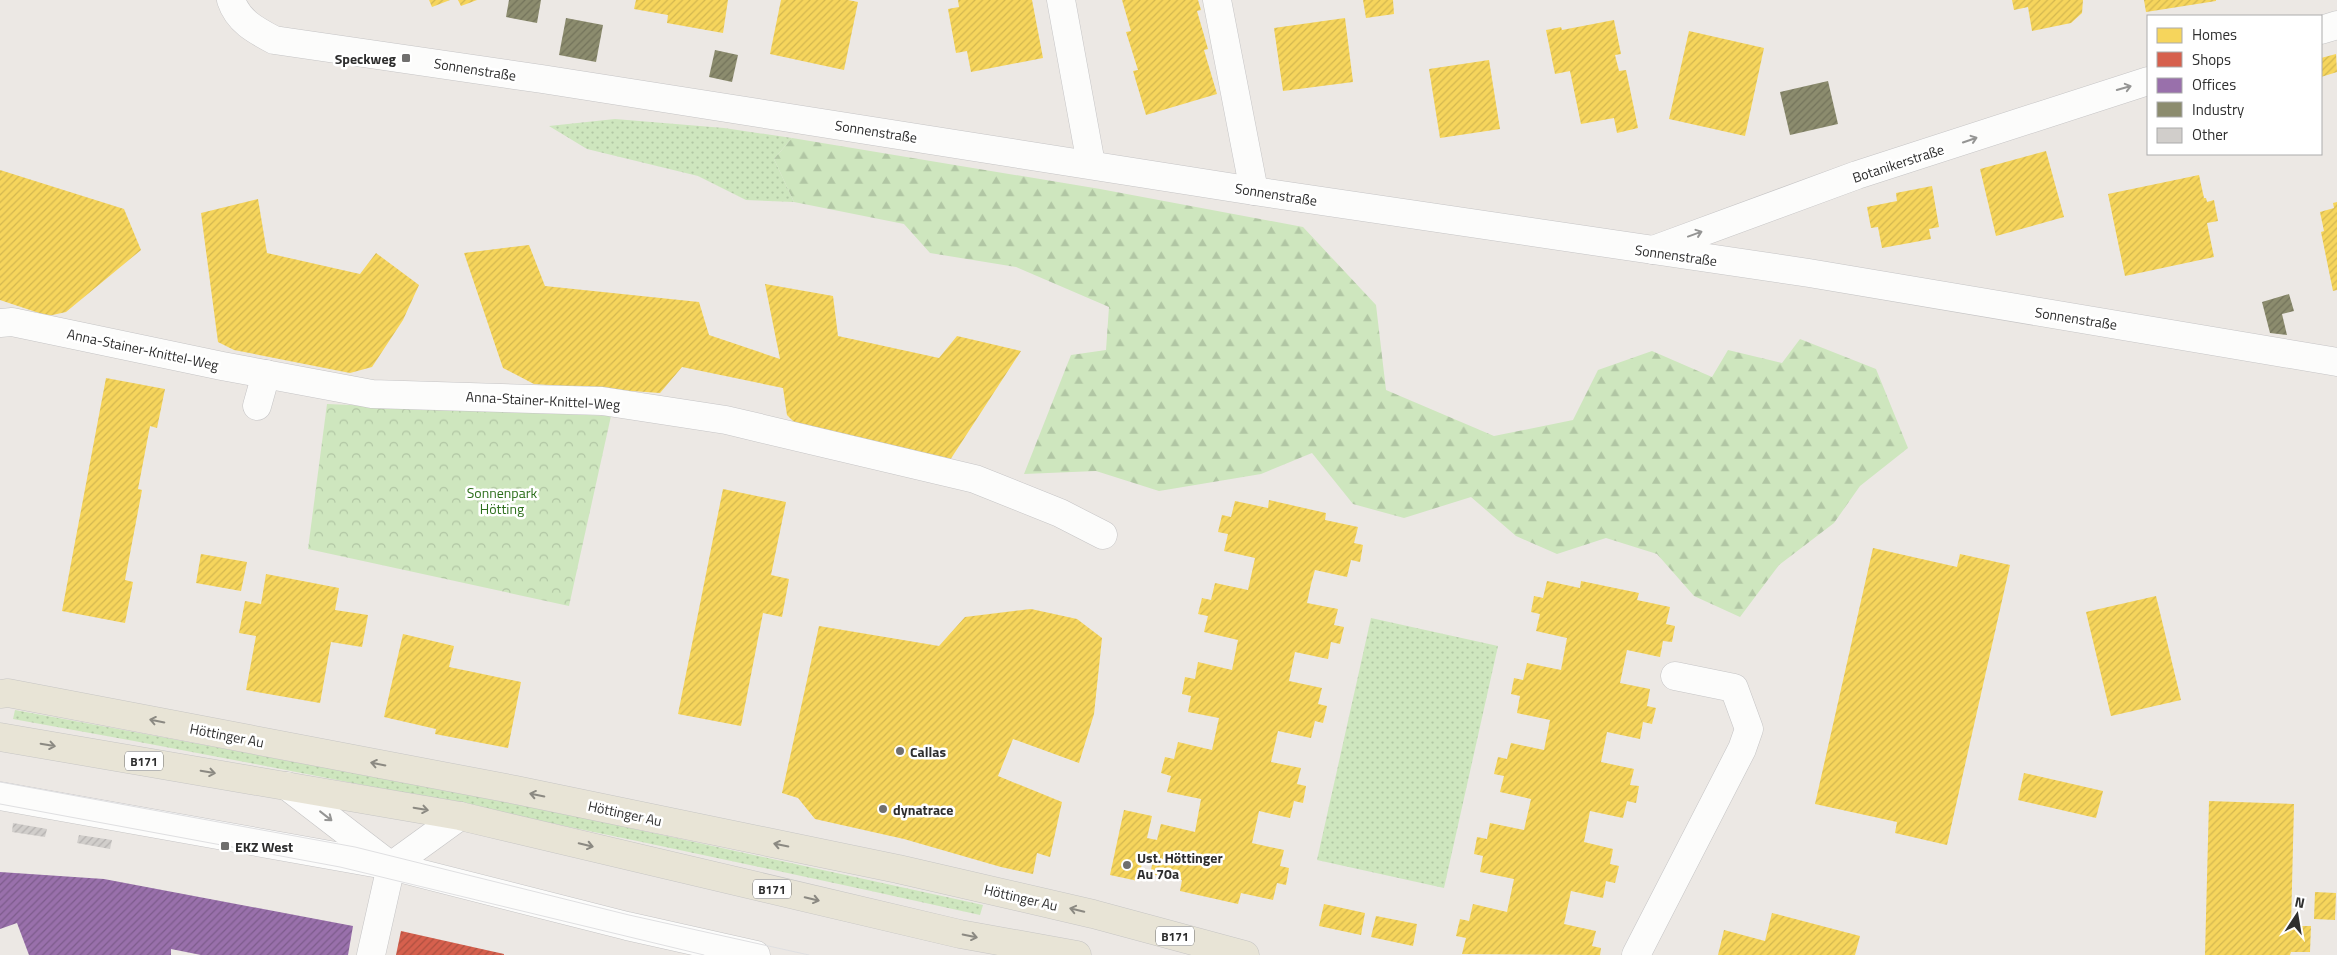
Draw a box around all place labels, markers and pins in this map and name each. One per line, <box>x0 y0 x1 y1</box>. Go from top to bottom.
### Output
place label: Speckweg <box>335 48 397 69</box>
marker: Speckweg <box>400 52 412 64</box>
place label: Callas <box>910 741 946 762</box>
marker: Callas <box>894 745 906 757</box>
place label: dynatrace <box>893 799 953 820</box>
marker: dynatrace <box>877 803 889 815</box>
place label: EKZ West <box>235 836 293 857</box>
marker: EKZ West <box>219 840 231 852</box>
place label: Ust. Höttinger Au 70a <box>1137 847 1223 884</box>
marker: Ust. Höttinger Au 70a <box>1121 859 1133 871</box>

